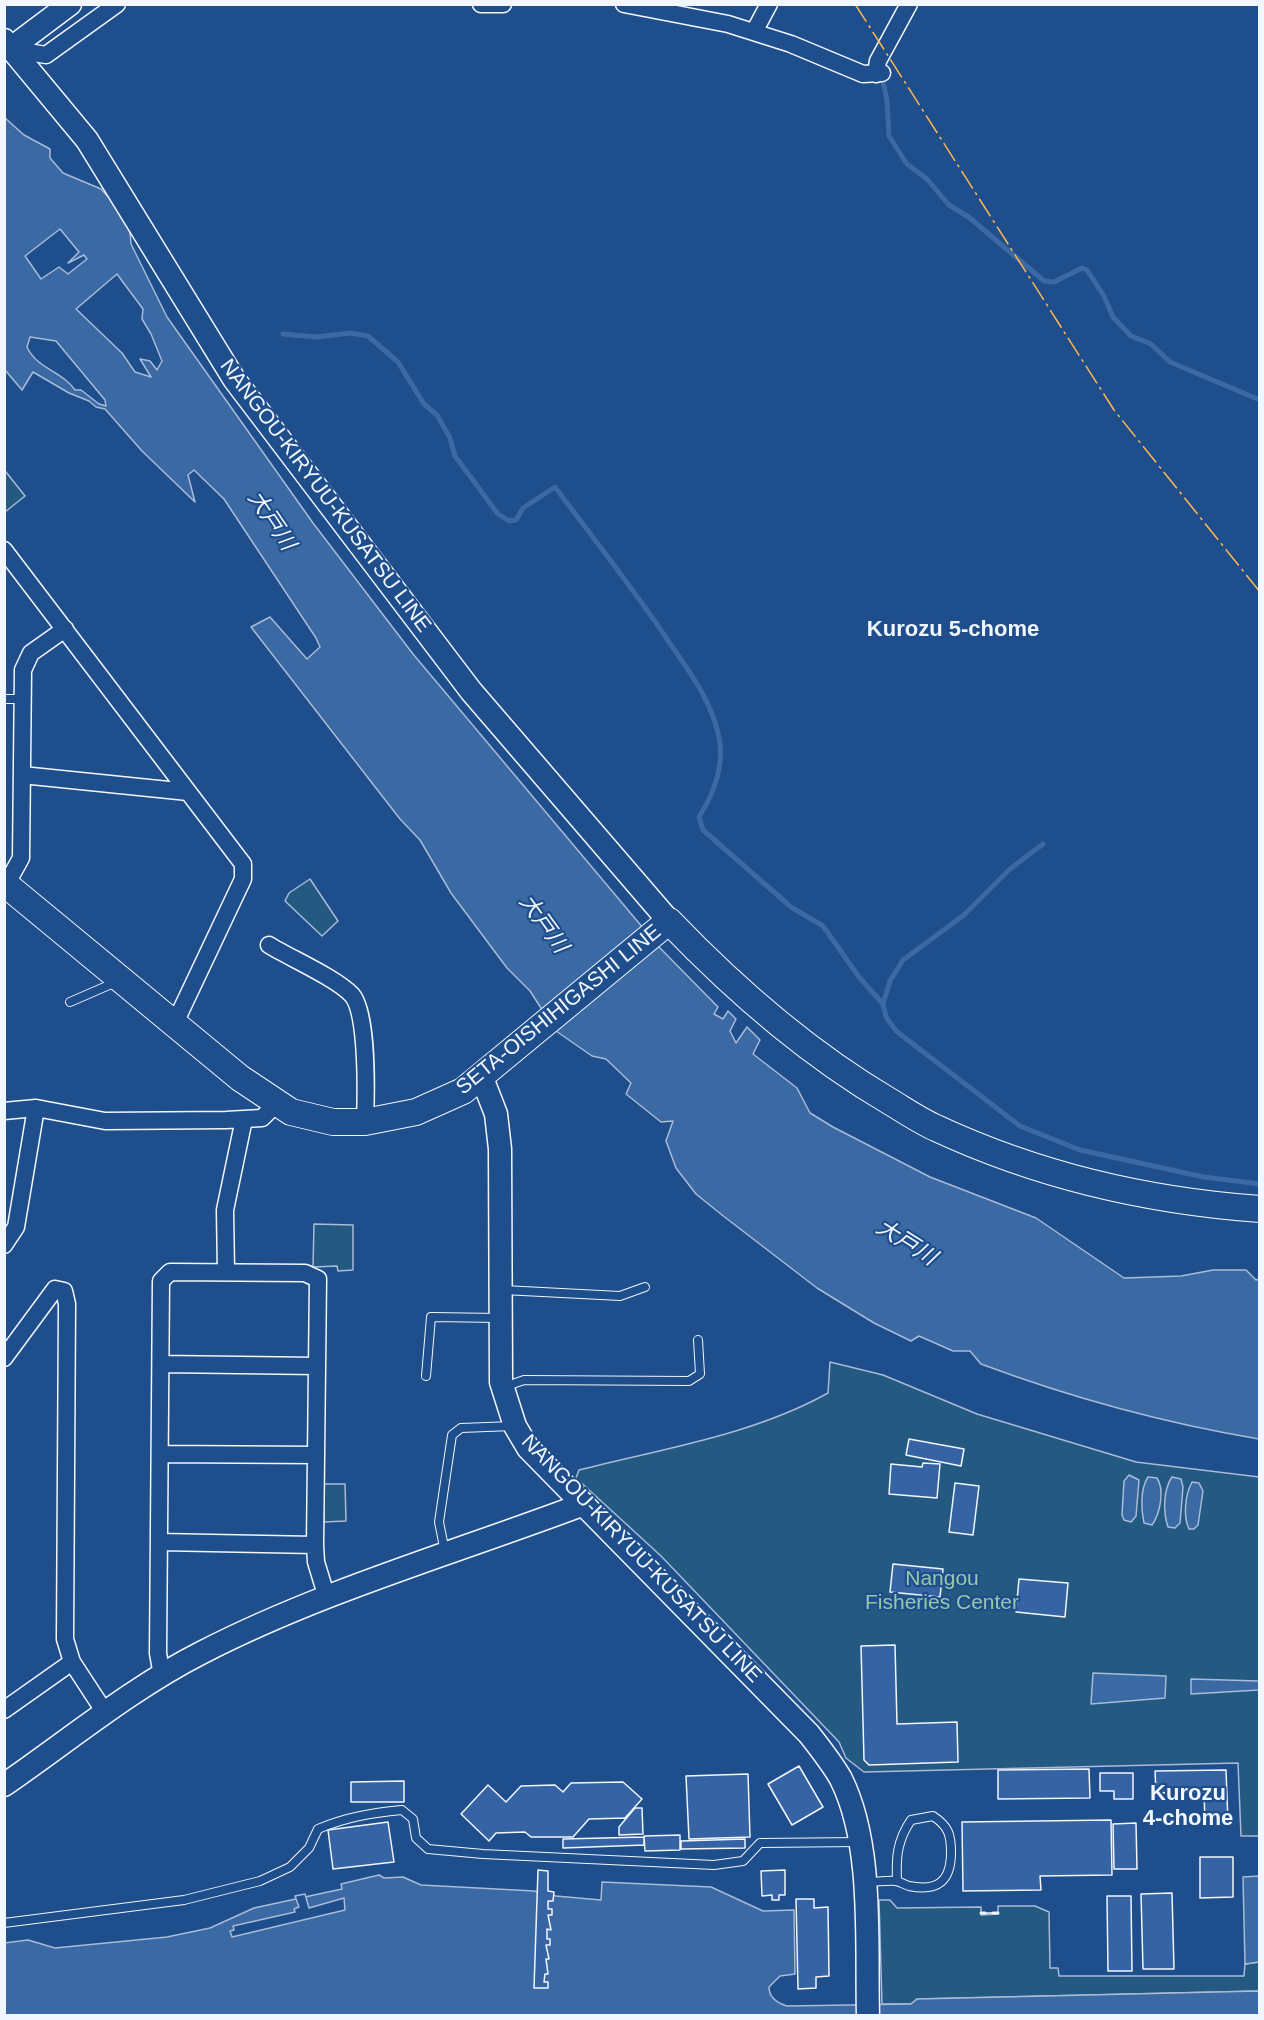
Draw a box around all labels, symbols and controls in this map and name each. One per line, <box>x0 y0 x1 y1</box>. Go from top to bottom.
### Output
street label: NANGOU-KIRYUU-KUSATSU LINE <box>214 355 436 637</box>
water label: 大戸川 <box>242 486 300 556</box>
district label: Kurozu 5-chome <box>867 617 1039 643</box>
water label: 大戸川 <box>513 890 573 958</box>
street label: SETA-OISHIHIGASHI LINE <box>451 920 667 1100</box>
water label: 大戸川 <box>871 1214 941 1272</box>
street label: NANGOU-KIRYUU-KUSATSU LINE <box>515 1430 767 1688</box>
park label: Nangou Fisheries Center <box>865 1566 1019 1616</box>
district label: Kurozu 4-chome <box>1143 1781 1233 1832</box>

